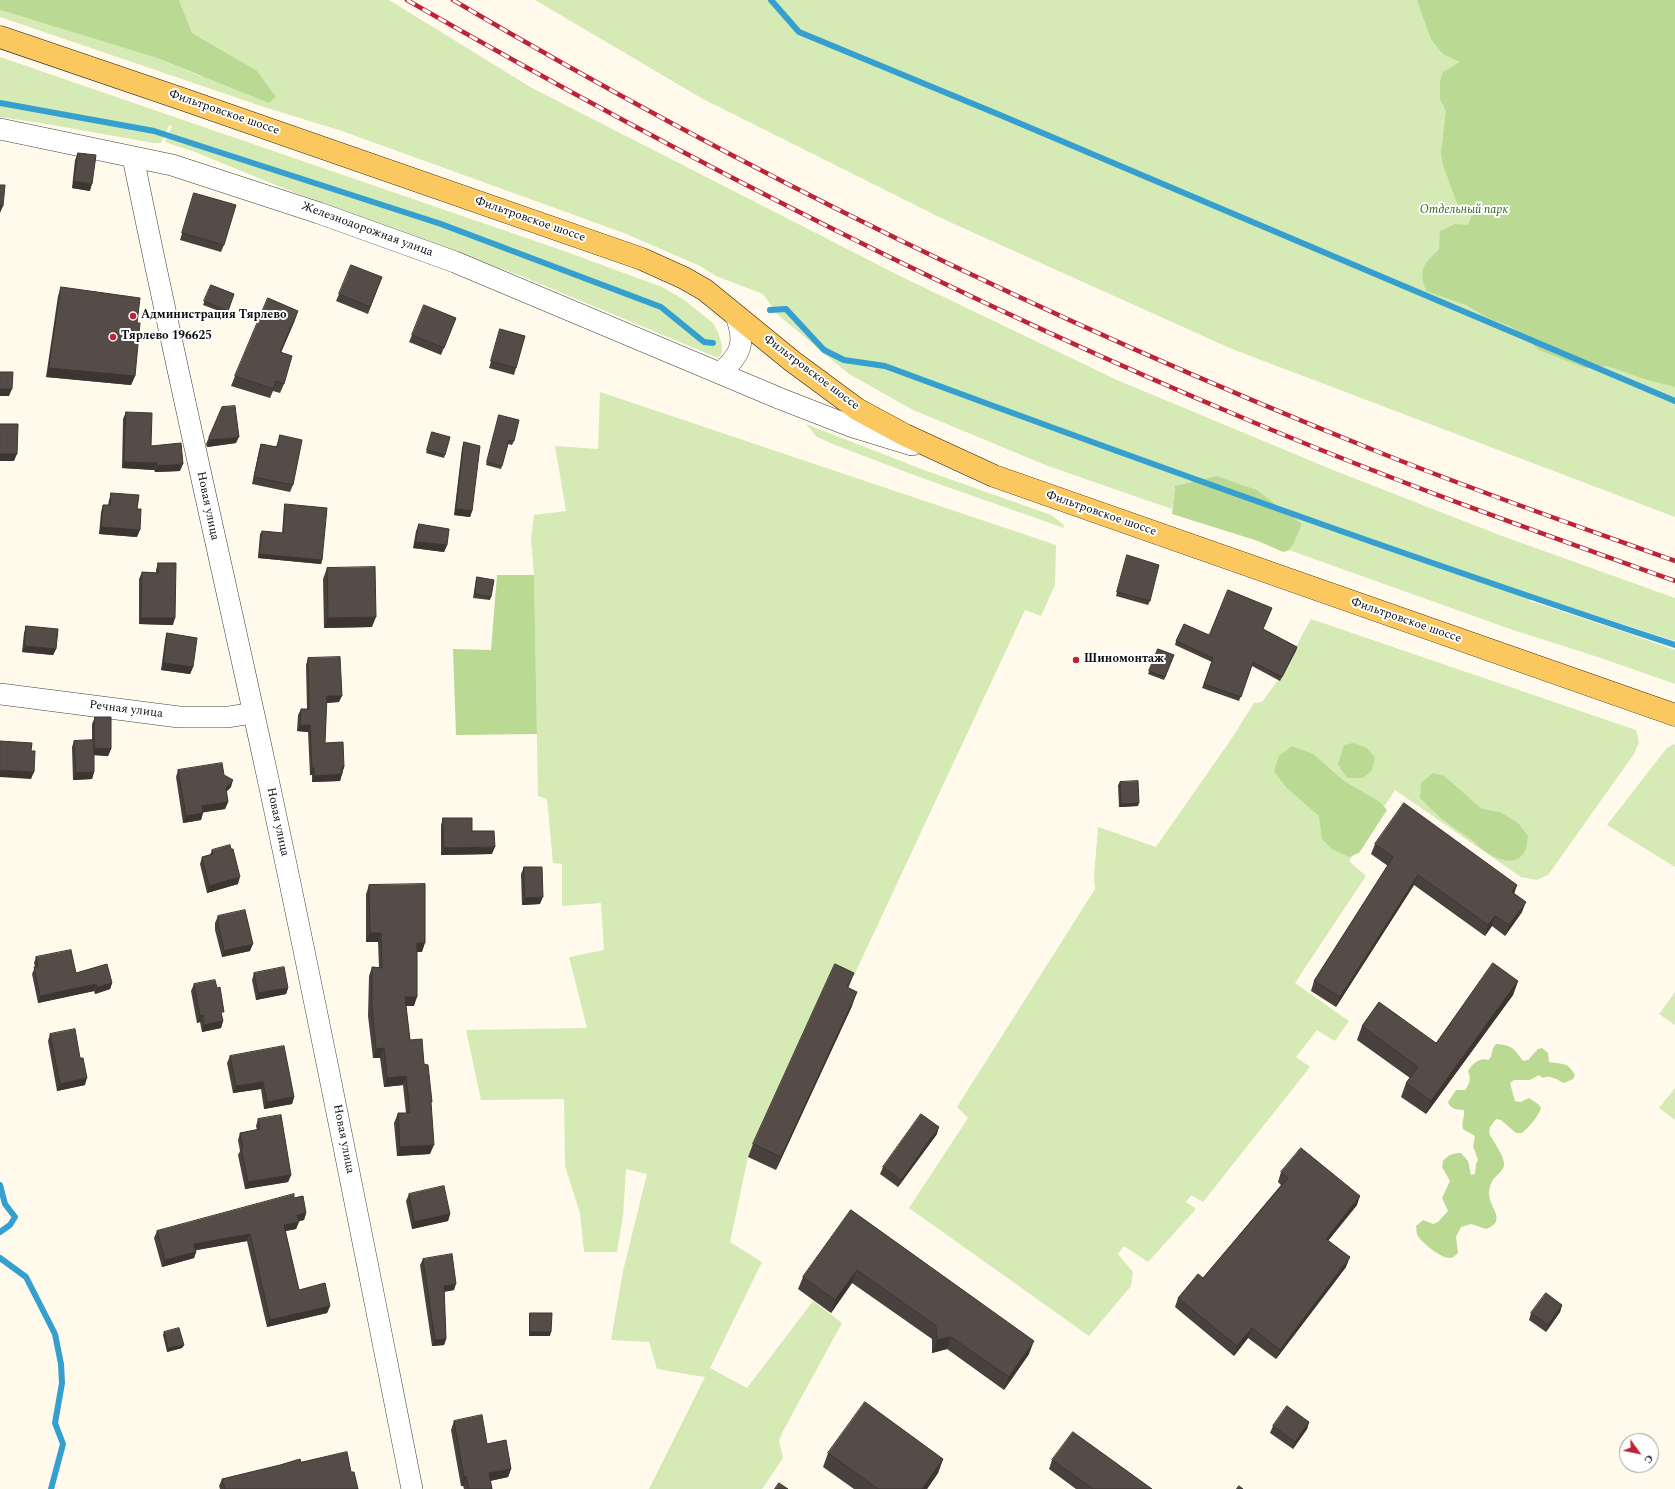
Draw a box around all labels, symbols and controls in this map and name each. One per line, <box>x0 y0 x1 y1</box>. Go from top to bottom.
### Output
street label: Фильтровское шоссе <box>167 87 281 139</box>
street label: Фильтровское шоссе <box>473 194 587 246</box>
street label: Железнодорожная улица <box>299 199 435 261</box>
park label: Отдельный парк <box>1420 204 1508 218</box>
place label: Администрация Тярлево <box>141 309 286 323</box>
marker: Администрация Тярлево <box>128 311 138 321</box>
place label: Тярлево 196625 <box>121 330 212 344</box>
marker: Тярлево 196625 <box>108 332 118 342</box>
street label: Фильтровское шоссе <box>760 332 862 414</box>
street label: Новая улица <box>193 470 221 542</box>
street label: Фильтровское шоссе <box>1044 488 1158 540</box>
street label: Фильтровское шоссе <box>1349 595 1463 647</box>
place label: Шиномонтаж <box>1084 653 1164 667</box>
marker: Шиномонтаж <box>1071 655 1081 665</box>
street label: Речная улица <box>88 698 164 722</box>
street label: Новая улица <box>263 786 291 858</box>
street label: Новая улица <box>329 1103 357 1175</box>
north arrow <box>1619 1433 1659 1473</box>
text: С <box>1639 1451 1658 1467</box>

